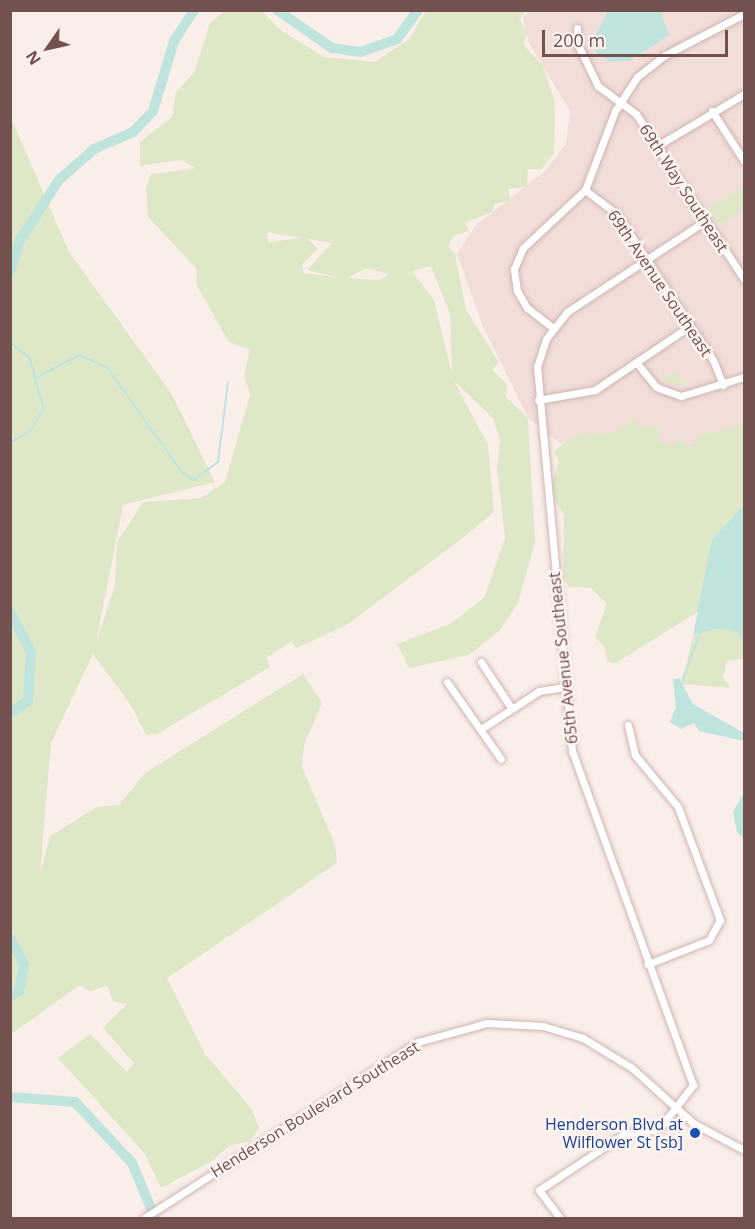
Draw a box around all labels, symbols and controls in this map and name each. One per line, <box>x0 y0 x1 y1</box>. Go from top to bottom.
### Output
north arrow <box>18 18 78 78</box>
scale bar <box>545 18 731 56</box>
text: 200 m <box>553 28 605 52</box>
text: N <box>20 47 46 70</box>
street label: 69th Way Southeast <box>635 120 733 256</box>
street label: 69th Avenue Southeast <box>604 206 716 360</box>
street label: 65th Avenue Southeast <box>544 571 582 745</box>
street label: Henderson Boulevard Southeast <box>207 1037 423 1181</box>
place label: Henderson Blvd at Wilflower St [sb] <box>545 1114 683 1152</box>
marker: Henderson Blvd at Wilflower St [sb] <box>688 1126 702 1140</box>

